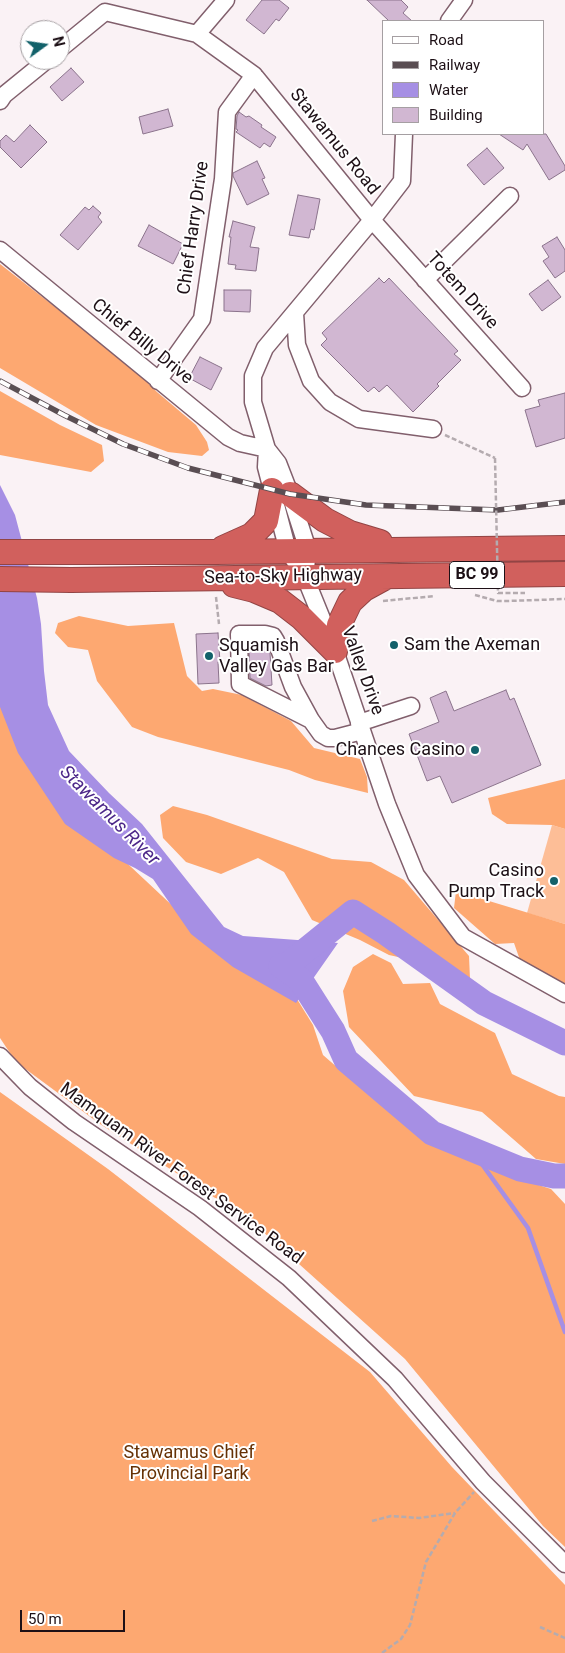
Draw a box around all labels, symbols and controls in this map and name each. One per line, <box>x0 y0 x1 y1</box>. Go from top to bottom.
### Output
north arrow <box>20 20 70 70</box>
legend <box>382 20 545 135</box>
text: Road <box>429 31 463 49</box>
text: N <box>50 35 68 48</box>
text: Railway <box>429 56 480 74</box>
text: Water <box>429 81 468 99</box>
street label: Stawamus Road <box>285 85 383 199</box>
text: Building <box>429 106 483 124</box>
street label: Chief Harry Drive <box>174 160 214 296</box>
street label: Totem Drive <box>422 248 502 334</box>
street label: Chief Billy Drive <box>87 295 197 389</box>
road number: BC 99 <box>450 562 504 588</box>
street label: Sea-to-Sky Highway <box>204 565 362 589</box>
street label: Valley Drive <box>336 624 388 718</box>
place label: Sam the Axeman <box>404 634 540 656</box>
place label: Squamish Valley Gas Bar <box>219 635 334 678</box>
marker: Sam the Axeman <box>388 639 400 651</box>
marker: Squamish Valley Gas Bar <box>203 650 215 662</box>
place label: Chances Casino <box>336 739 465 761</box>
marker: Chances Casino <box>469 744 481 756</box>
water label: Stawamus River <box>54 761 164 871</box>
place label: Casino Pump Track <box>448 860 544 902</box>
marker: Casino Pump Track <box>548 875 560 887</box>
street label: Mamquam River Forest Service Road <box>55 1079 307 1269</box>
park label: Stawamus Chief Provincial Park <box>124 1442 254 1485</box>
scale bar <box>22 1600 128 1632</box>
text: 50 m <box>28 1610 62 1628</box>

